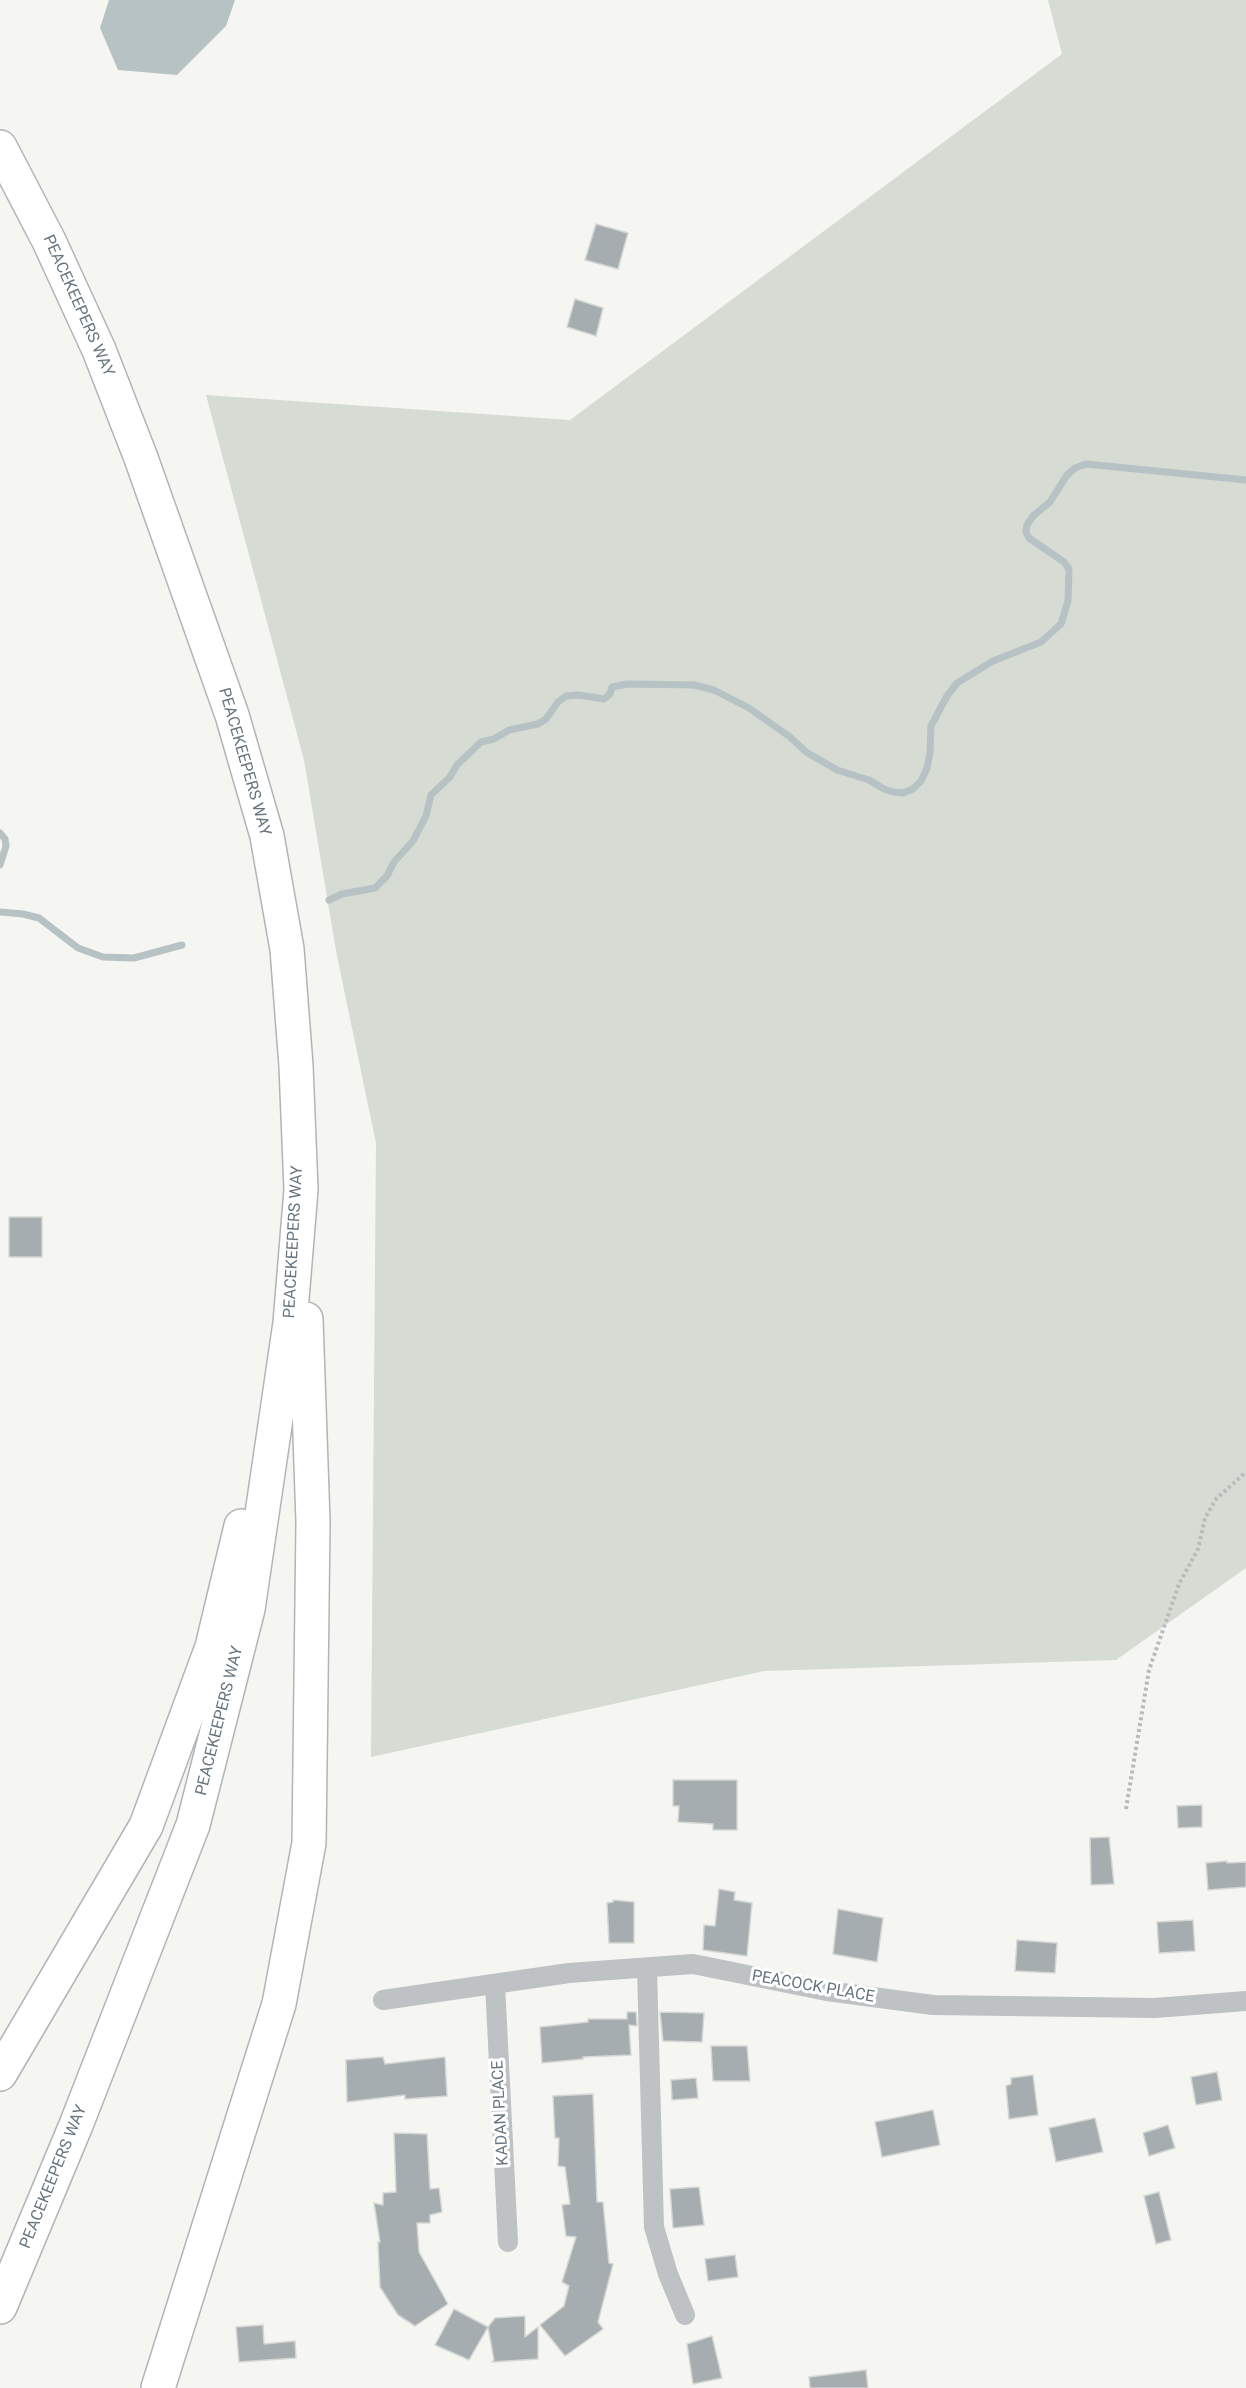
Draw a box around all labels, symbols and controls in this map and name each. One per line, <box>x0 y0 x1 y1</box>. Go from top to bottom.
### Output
street label: PEACEKEEPERS WAY <box>38 232 118 380</box>
street label: PEACEKEEPERS WAY <box>214 686 274 838</box>
street label: PEACEKEEPERS WAY <box>280 1165 308 1319</box>
street label: PEACEKEEPERS WAY <box>192 1644 248 1798</box>
street label: PEACOCK PLACE <box>750 1967 876 2007</box>
street label: KADAN PLACE <box>489 2060 513 2166</box>
street label: PEACEKEEPERS WAY <box>16 2102 92 2252</box>

